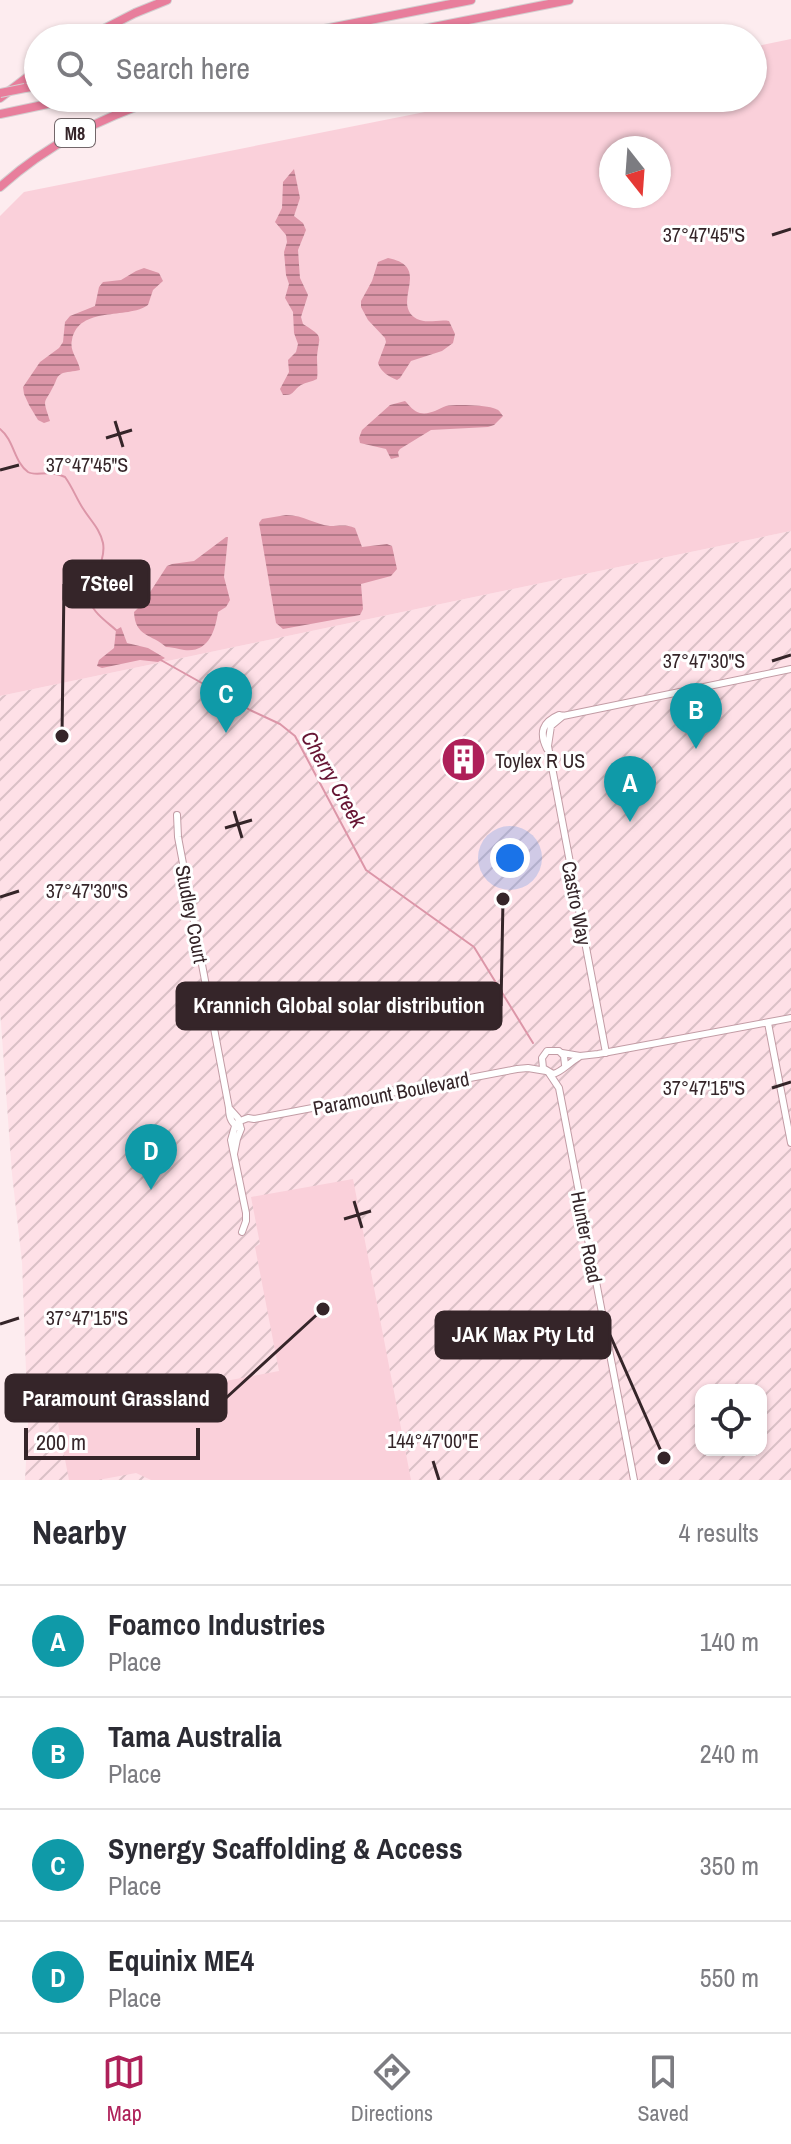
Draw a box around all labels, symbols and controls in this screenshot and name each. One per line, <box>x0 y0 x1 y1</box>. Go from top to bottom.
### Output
search box <box>24 24 767 112</box>
icon: search <box>52 46 96 90</box>
text: Search here <box>116 48 250 88</box>
road number: M8 <box>55 119 95 147</box>
north arrow <box>599 136 671 208</box>
text: 37°47'45"S <box>663 221 745 248</box>
text: 37°47'45"S <box>46 451 128 478</box>
callout: 7Steel <box>64 561 149 607</box>
text: 7Steel <box>80 568 134 598</box>
text: 37°47'30"S <box>663 647 745 674</box>
pin: C <box>200 667 252 733</box>
pin: B <box>670 683 722 749</box>
water label: Cherry Creek <box>294 725 374 834</box>
building icon: Toylex R US <box>440 736 488 784</box>
place label: Toylex R US <box>495 747 585 774</box>
pin: A <box>604 756 656 822</box>
your location <box>490 838 530 878</box>
street label: Castro Way <box>556 859 599 948</box>
street label: Studley Court <box>169 863 215 966</box>
text: 37°47'30"S <box>46 877 128 904</box>
callout: Krannich Global solar distribution <box>177 983 501 1029</box>
text: Krannich Global solar distribution <box>193 990 485 1020</box>
street label: Paramount Boulevard <box>311 1065 471 1121</box>
text: 37°47'15"S <box>663 1074 745 1101</box>
pin: D <box>125 1124 177 1190</box>
street label: Hunter Road <box>565 1189 609 1285</box>
text: 37°47'15"S <box>46 1304 128 1331</box>
callout: JAK Max Pty Ltd <box>436 1312 610 1358</box>
text: JAK Max Pty Ltd <box>452 1319 594 1349</box>
callout: Paramount Grassland <box>6 1375 226 1421</box>
text: Paramount Grassland <box>22 1383 210 1413</box>
map controls <box>695 1384 767 1456</box>
button: locate <box>695 1384 767 1456</box>
scale bar <box>24 1424 200 1460</box>
text: 200 m <box>36 1427 86 1457</box>
text: 144°47'00"E <box>387 1427 479 1454</box>
text: Nearby <box>32 1509 127 1555</box>
text: 4 results <box>678 1515 759 1550</box>
text: Foamco Industries <box>108 1604 326 1644</box>
text: A <box>50 1624 66 1659</box>
text: 140 m <box>700 1624 759 1659</box>
text: Place <box>108 1644 161 1679</box>
text: Tama Australia <box>108 1716 282 1756</box>
text: B <box>50 1736 66 1771</box>
text: 240 m <box>700 1736 759 1771</box>
text: Place <box>108 1756 161 1791</box>
text: Synergy Scaffolding & Access <box>108 1828 463 1868</box>
text: C <box>50 1848 66 1883</box>
text: 350 m <box>700 1848 759 1883</box>
text: Place <box>108 1868 161 1903</box>
text: Equinix ME4 <box>108 1940 254 1980</box>
text: D <box>50 1960 66 1995</box>
text: 550 m <box>700 1960 759 1995</box>
text: Place <box>108 1980 161 2015</box>
tab: Map <box>102 2050 146 2128</box>
tab: Directions <box>351 2050 433 2128</box>
tab: Saved <box>638 2050 689 2128</box>

